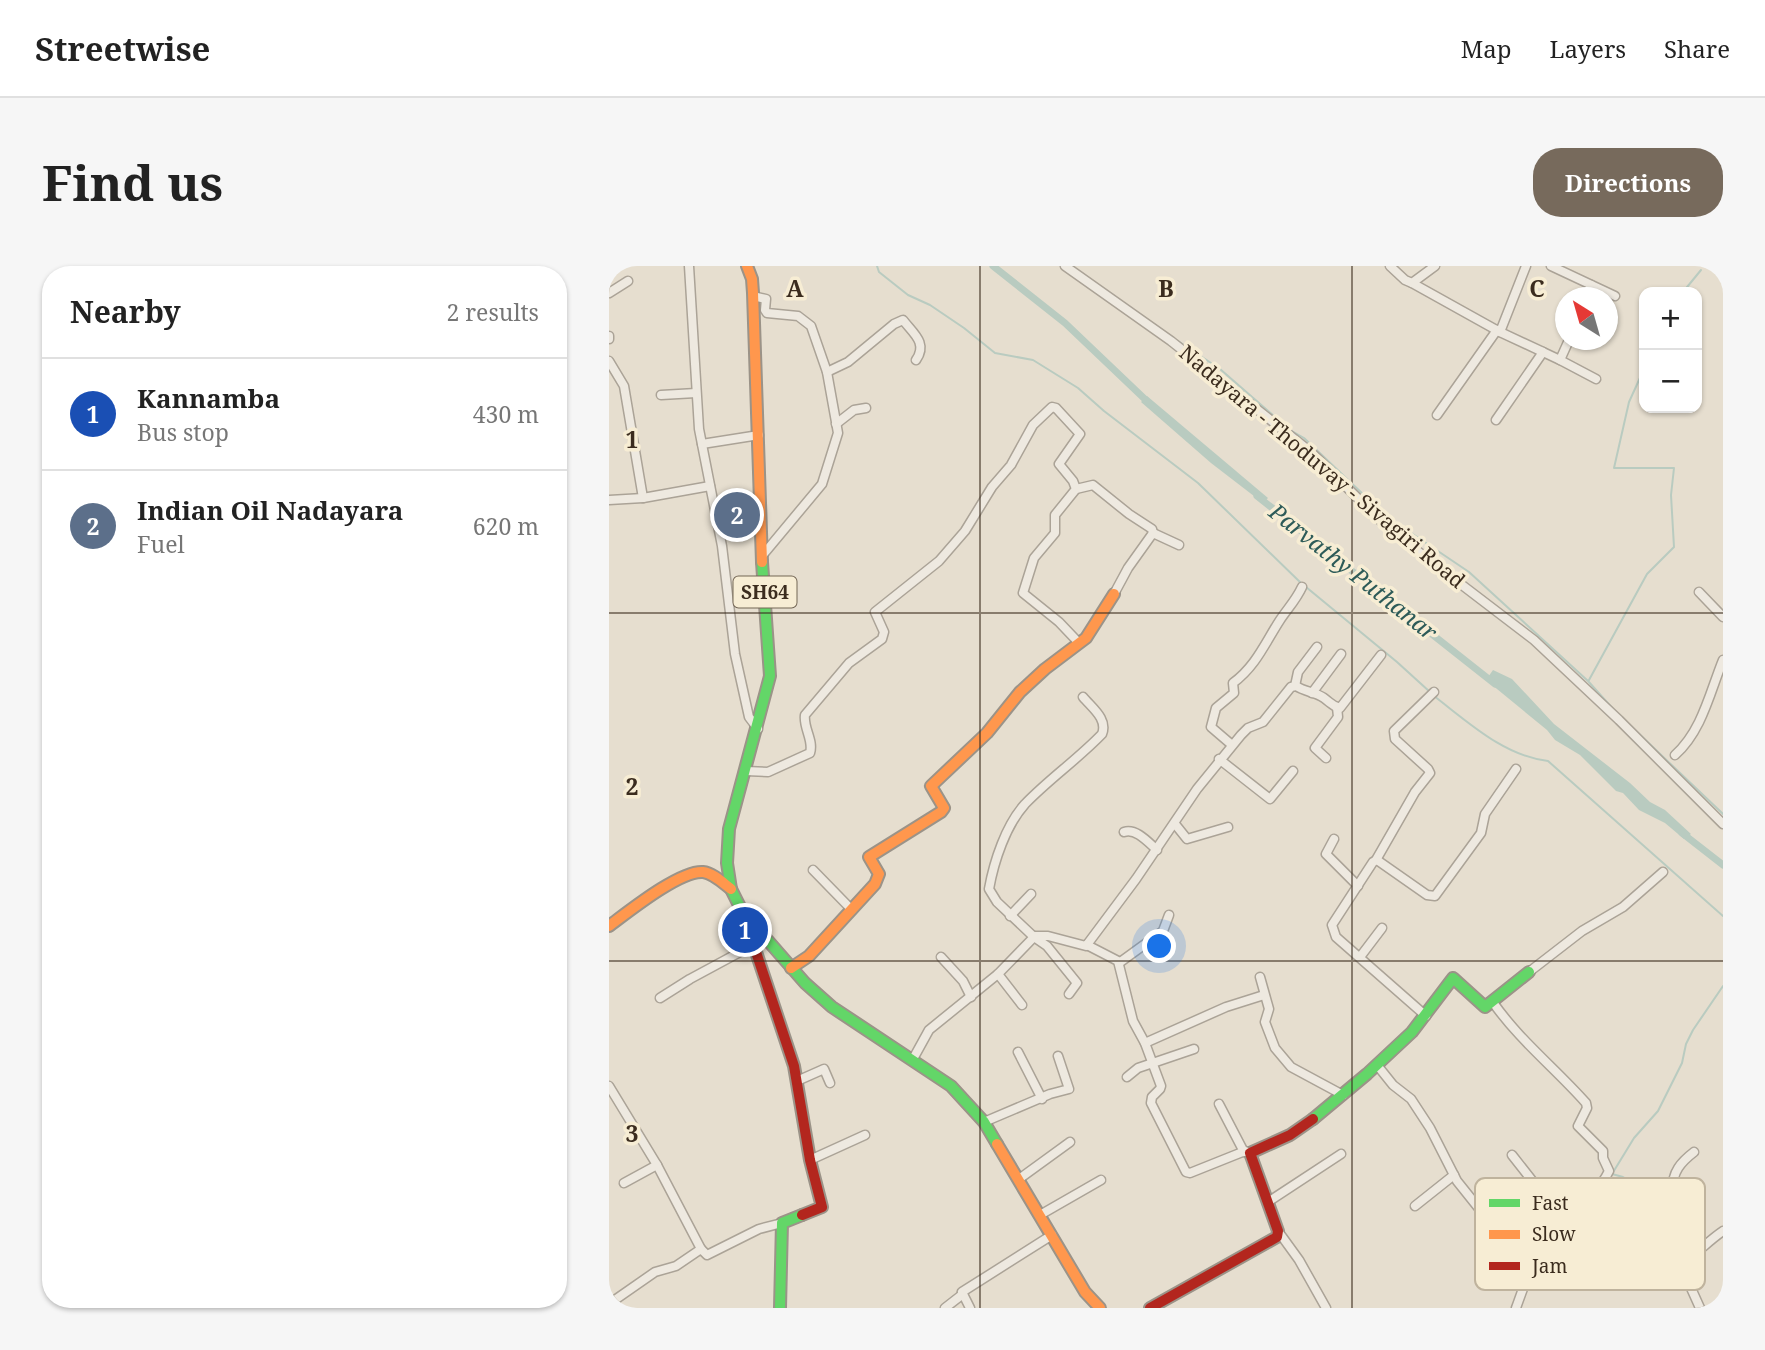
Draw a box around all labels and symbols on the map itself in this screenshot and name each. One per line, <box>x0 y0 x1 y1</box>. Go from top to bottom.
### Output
text: A <box>786 272 804 304</box>
text: B <box>1158 272 1174 304</box>
text: C <box>1529 272 1545 304</box>
north arrow <box>1555 287 1618 350</box>
street label: Nadayara - Thoduvay - Sivagiri Road <box>1174 338 1471 594</box>
text: 1 <box>626 423 639 455</box>
pin: 2 <box>714 489 760 541</box>
water label: Parvathy Puthanar <box>1262 495 1445 647</box>
road number: SH64 <box>733 576 797 608</box>
text: 2 <box>626 770 639 802</box>
pin: 1 <box>722 904 768 956</box>
your location <box>1142 929 1176 963</box>
text: 3 <box>626 1117 639 1149</box>
legend <box>1475 1178 1705 1290</box>
text: Fast <box>1532 1190 1569 1216</box>
text: Slow <box>1532 1221 1576 1247</box>
text: Jam <box>1531 1253 1567 1279</box>

